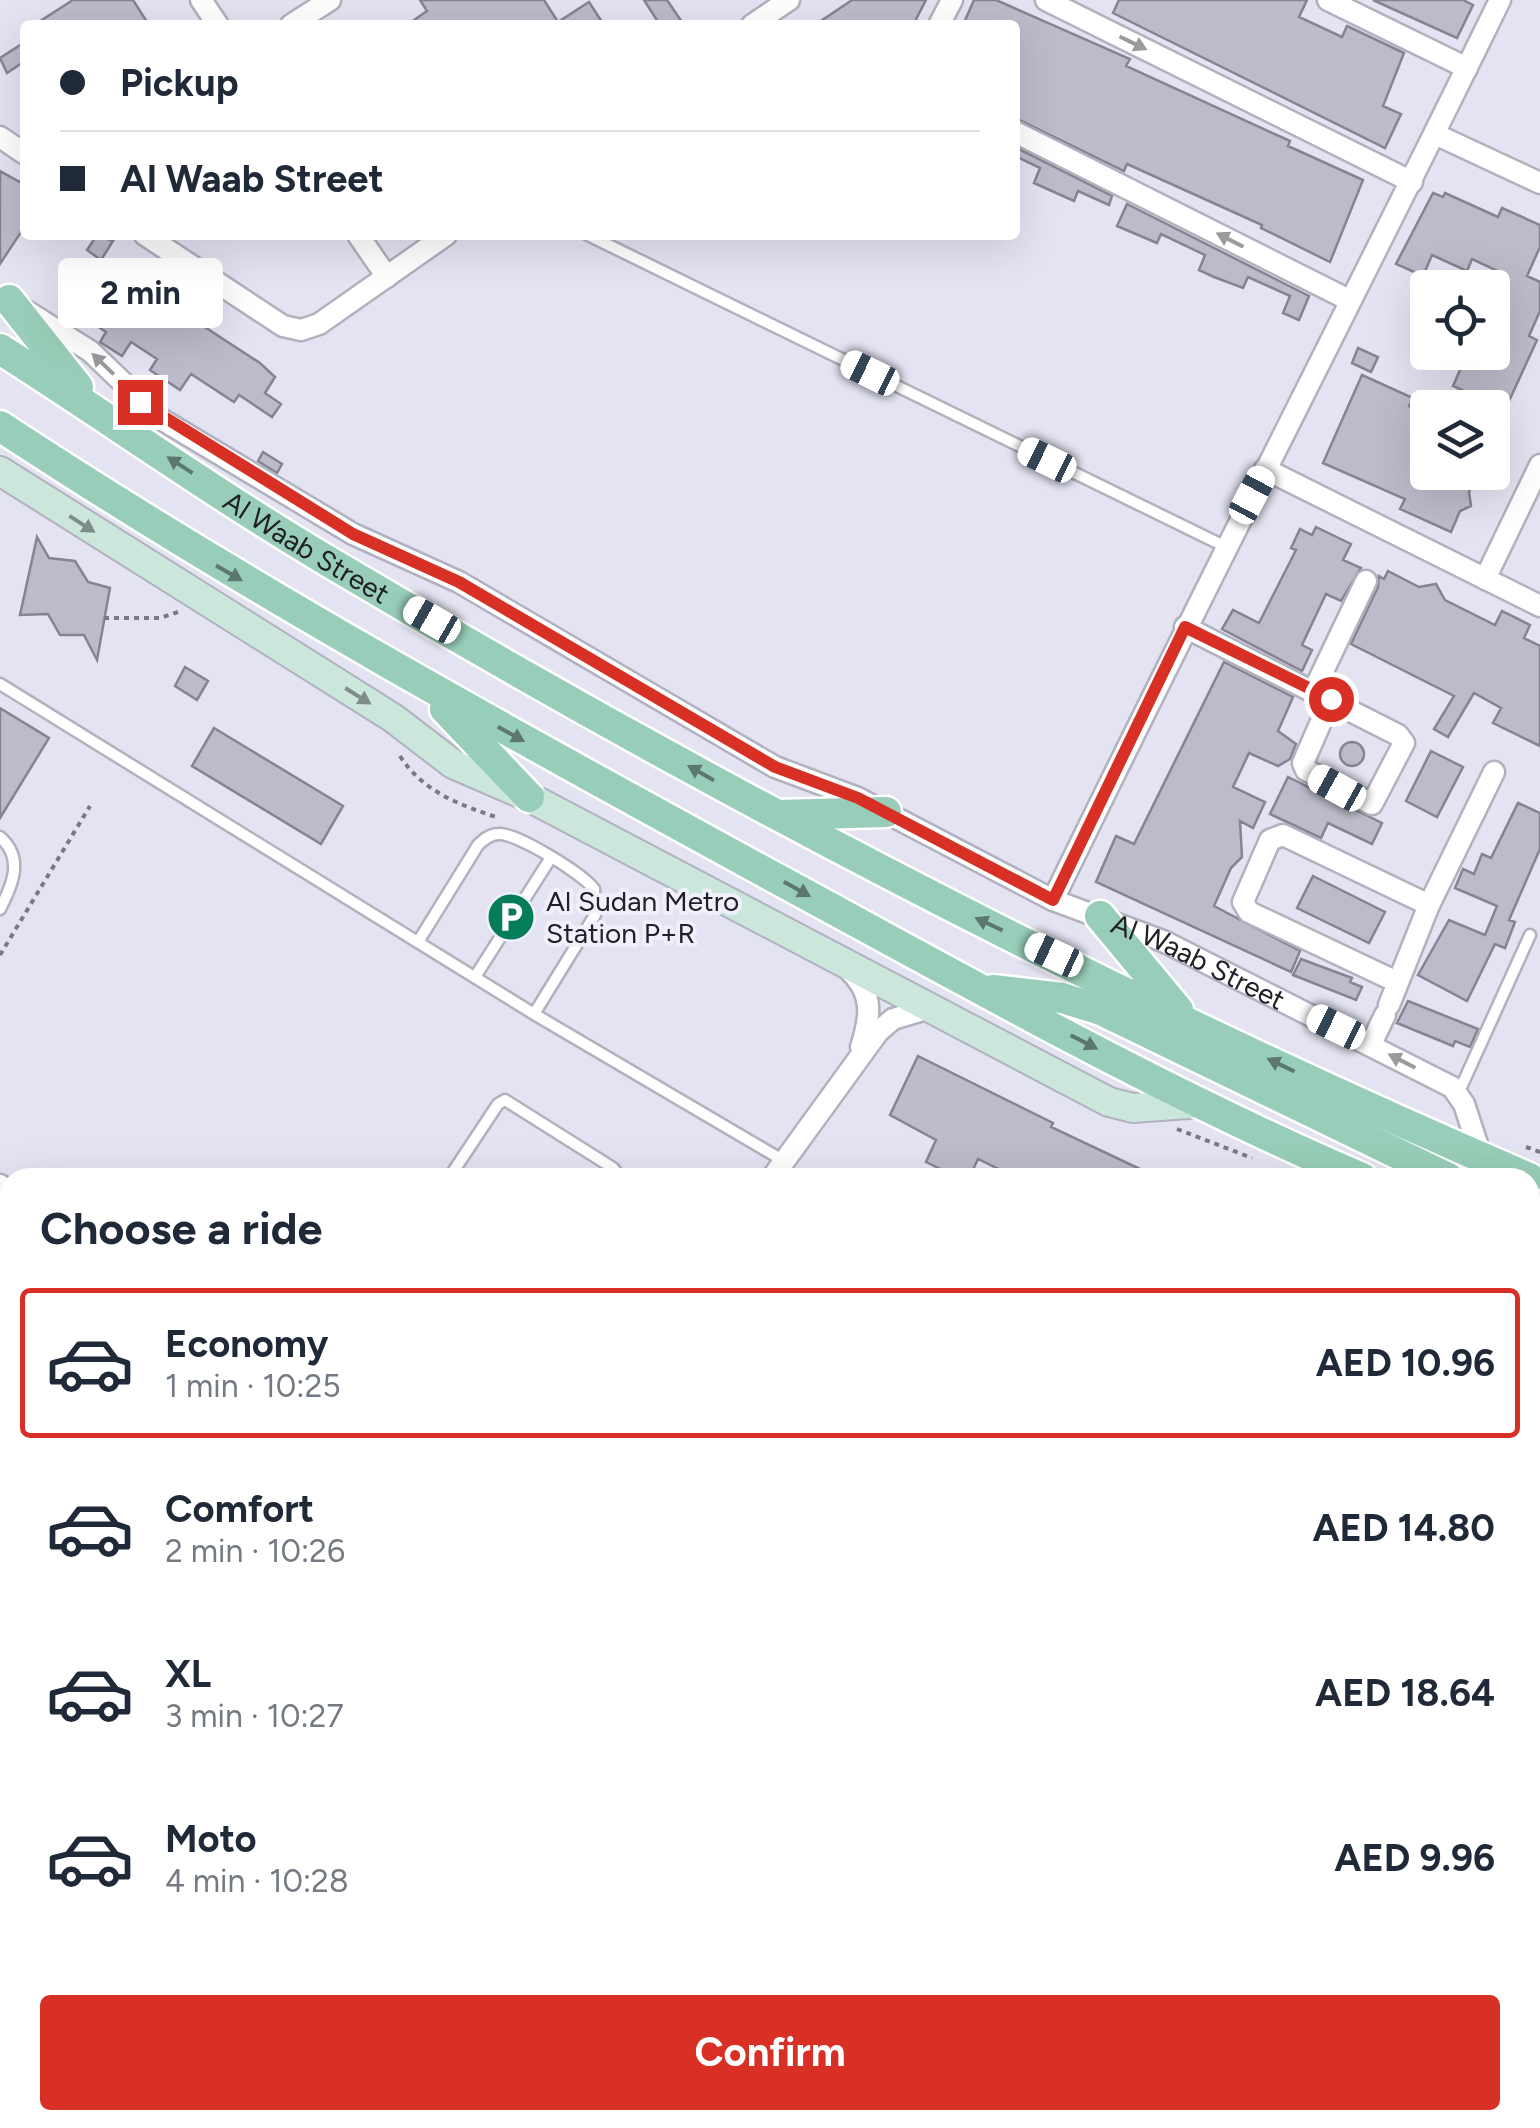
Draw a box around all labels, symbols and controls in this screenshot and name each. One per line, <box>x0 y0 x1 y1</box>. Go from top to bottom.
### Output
one-way arrow <box>1119 35 1148 52</box>
text: Pickup <box>120 60 238 106</box>
text: Al Waab Street <box>120 156 384 202</box>
one-way arrow <box>1216 232 1245 249</box>
callout: 2 min <box>58 257 222 327</box>
map controls <box>1410 270 1510 490</box>
button: locate <box>1410 270 1510 370</box>
text: 2 min <box>100 274 181 312</box>
car <box>836 346 904 400</box>
one-way arrow <box>92 353 116 376</box>
route end <box>118 380 163 425</box>
button: layers <box>1410 390 1510 490</box>
car <box>1013 433 1081 487</box>
one-way arrow <box>167 456 194 475</box>
car <box>1225 461 1279 529</box>
street label: Al Waab Street <box>217 484 395 611</box>
one-way arrow <box>68 515 96 532</box>
one-way arrow <box>215 564 243 581</box>
car <box>399 592 465 648</box>
route start <box>1309 677 1354 722</box>
one-way arrow <box>344 687 371 705</box>
one-way arrow <box>497 726 526 743</box>
car <box>1303 760 1371 816</box>
one-way arrow <box>687 764 715 782</box>
one-way arrow <box>783 880 811 898</box>
place label: Al Sudan Metro Station P+R <box>546 884 739 950</box>
parking icon: Al Sudan Metro Station P+R <box>485 891 537 943</box>
street label: Al Waab Street <box>1107 906 1291 1017</box>
one-way arrow <box>974 915 1003 932</box>
car <box>1020 929 1088 981</box>
car <box>1302 1000 1370 1054</box>
one-way arrow <box>1069 1033 1098 1050</box>
one-way arrow <box>1388 1052 1417 1069</box>
one-way arrow <box>1267 1056 1296 1073</box>
text: Choose a ride <box>40 1201 322 1255</box>
icon: car <box>45 1318 135 1408</box>
text: Economy <box>165 1321 328 1367</box>
text: AED 10.96 <box>1316 1340 1495 1386</box>
text: 1 min · 10:25 <box>165 1367 341 1405</box>
icon: car <box>45 1483 135 1573</box>
text: Comfort <box>165 1486 314 1532</box>
text: AED 14.80 <box>1312 1505 1495 1551</box>
text: 2 min · 10:26 <box>165 1532 345 1570</box>
icon: car <box>45 1648 135 1738</box>
text: XL <box>165 1651 211 1697</box>
text: AED 18.64 <box>1315 1670 1495 1716</box>
text: 3 min · 10:27 <box>165 1697 344 1735</box>
icon: car <box>45 1813 135 1903</box>
text: Moto <box>165 1816 257 1862</box>
text: AED 9.96 <box>1334 1835 1495 1881</box>
text: 4 min · 10:28 <box>165 1862 349 1900</box>
button: Confirm <box>40 1995 1500 2110</box>

